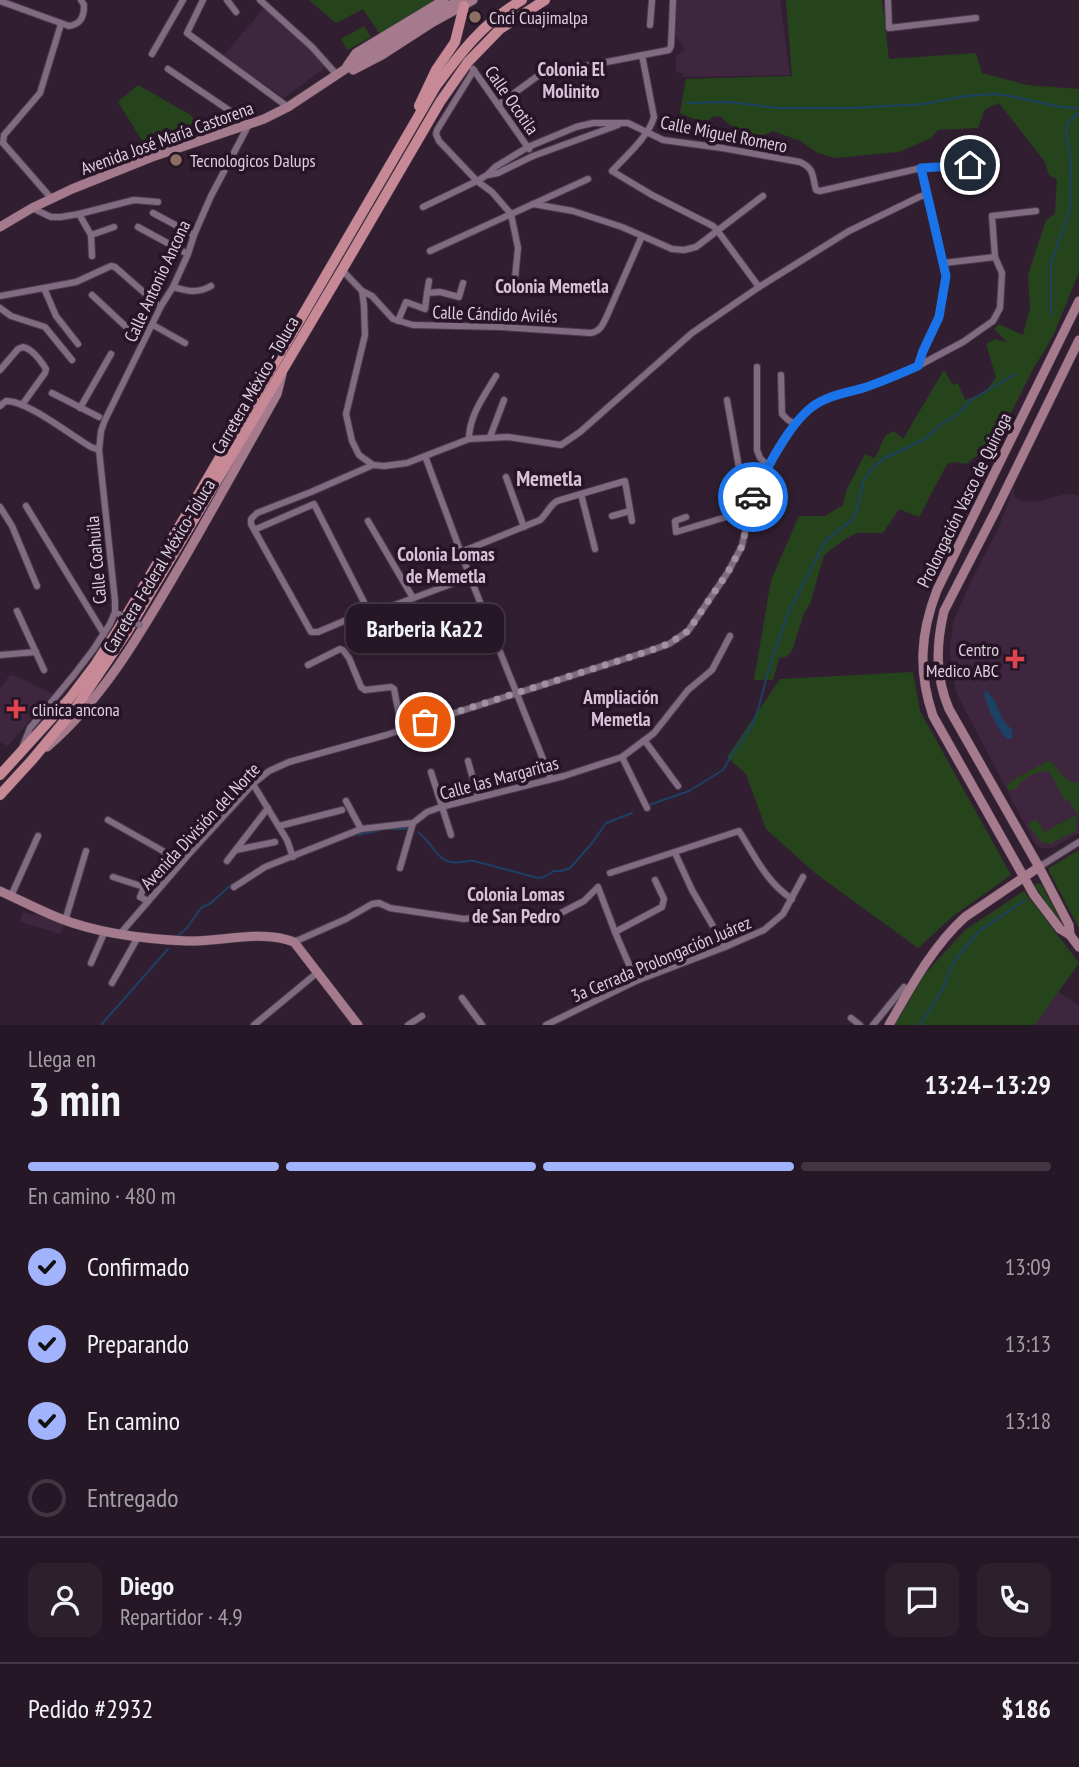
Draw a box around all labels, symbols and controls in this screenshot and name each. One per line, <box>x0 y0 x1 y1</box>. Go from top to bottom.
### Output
place label: Cnci Cuajimalpa <box>489 6 588 29</box>
marker: Cnci Cuajimalpa <box>467 9 483 25</box>
district label: Colonia El Molinito <box>538 57 605 103</box>
street label: Calle Ocotila <box>480 61 544 139</box>
street label: Avenida José María Castorena <box>77 96 257 180</box>
street label: Calle Miguel Romero <box>659 110 790 158</box>
pin <box>940 135 1000 195</box>
icon: home <box>951 146 989 184</box>
place label: Tecnologicos Dalups <box>190 149 316 172</box>
marker: Tecnologicos Dalups <box>168 152 184 168</box>
street label: Calle Antonio Ancona <box>119 216 195 346</box>
district label: Colonia Memetla <box>495 274 609 298</box>
street label: Calle Cándido Avilés <box>432 300 558 328</box>
street label: Carretera México - Toluca <box>206 312 304 458</box>
street label: Prolongación Vasco de Quiroga <box>912 409 1016 591</box>
courier <box>718 462 788 532</box>
district label: Memetla <box>516 465 582 492</box>
street label: Carretera Federal México-Toluca <box>98 475 220 657</box>
icon: car <box>734 478 772 516</box>
street label: Calle Coahuila <box>81 515 111 605</box>
district label: Colonia Lomas de Memetla <box>397 542 495 588</box>
callout: Barberia Ka22 <box>346 603 504 652</box>
text: Barberia Ka22 <box>367 614 483 643</box>
place label: Centro Medico ABC <box>926 638 999 682</box>
marker: Centro Medico ABC <box>1005 649 1025 669</box>
district label: Ampliación Memetla <box>582 685 659 731</box>
pin <box>395 692 455 752</box>
place label: clinica ancona <box>32 698 120 721</box>
marker: clinica ancona <box>6 699 26 719</box>
icon: bag <box>406 703 444 741</box>
street label: Calle las Margaritas <box>437 751 561 805</box>
street label: Avenida División del Norte <box>135 758 265 894</box>
district label: Colonia Lomas de San Pedro <box>467 882 565 928</box>
street label: 3a Cerrada Prolongación Juárez <box>568 911 754 1007</box>
text: Llega en <box>28 1044 96 1073</box>
text: 13:24–13:29 <box>924 1068 1051 1101</box>
text: 3 min <box>28 1069 121 1129</box>
text: En camino · 480 m <box>28 1181 176 1210</box>
icon: check <box>28 1248 66 1286</box>
text: Confirmado <box>87 1250 189 1283</box>
text: 13:09 <box>1005 1252 1051 1281</box>
icon: check <box>28 1325 66 1363</box>
text: Preparando <box>87 1327 189 1360</box>
text: 13:13 <box>1005 1329 1051 1358</box>
icon: check <box>28 1402 66 1440</box>
text: En camino <box>87 1404 180 1437</box>
text: 13:18 <box>1005 1406 1051 1435</box>
text: Entregado <box>87 1481 179 1514</box>
button: person <box>28 1563 102 1637</box>
button: chat <box>885 1563 959 1637</box>
button: phone <box>977 1563 1051 1637</box>
text: Diego <box>120 1569 174 1602</box>
text: Repartidor · 4.9 <box>120 1602 243 1631</box>
text: Pedido #2932 <box>28 1692 153 1725</box>
text: $186 <box>1001 1692 1051 1725</box>

